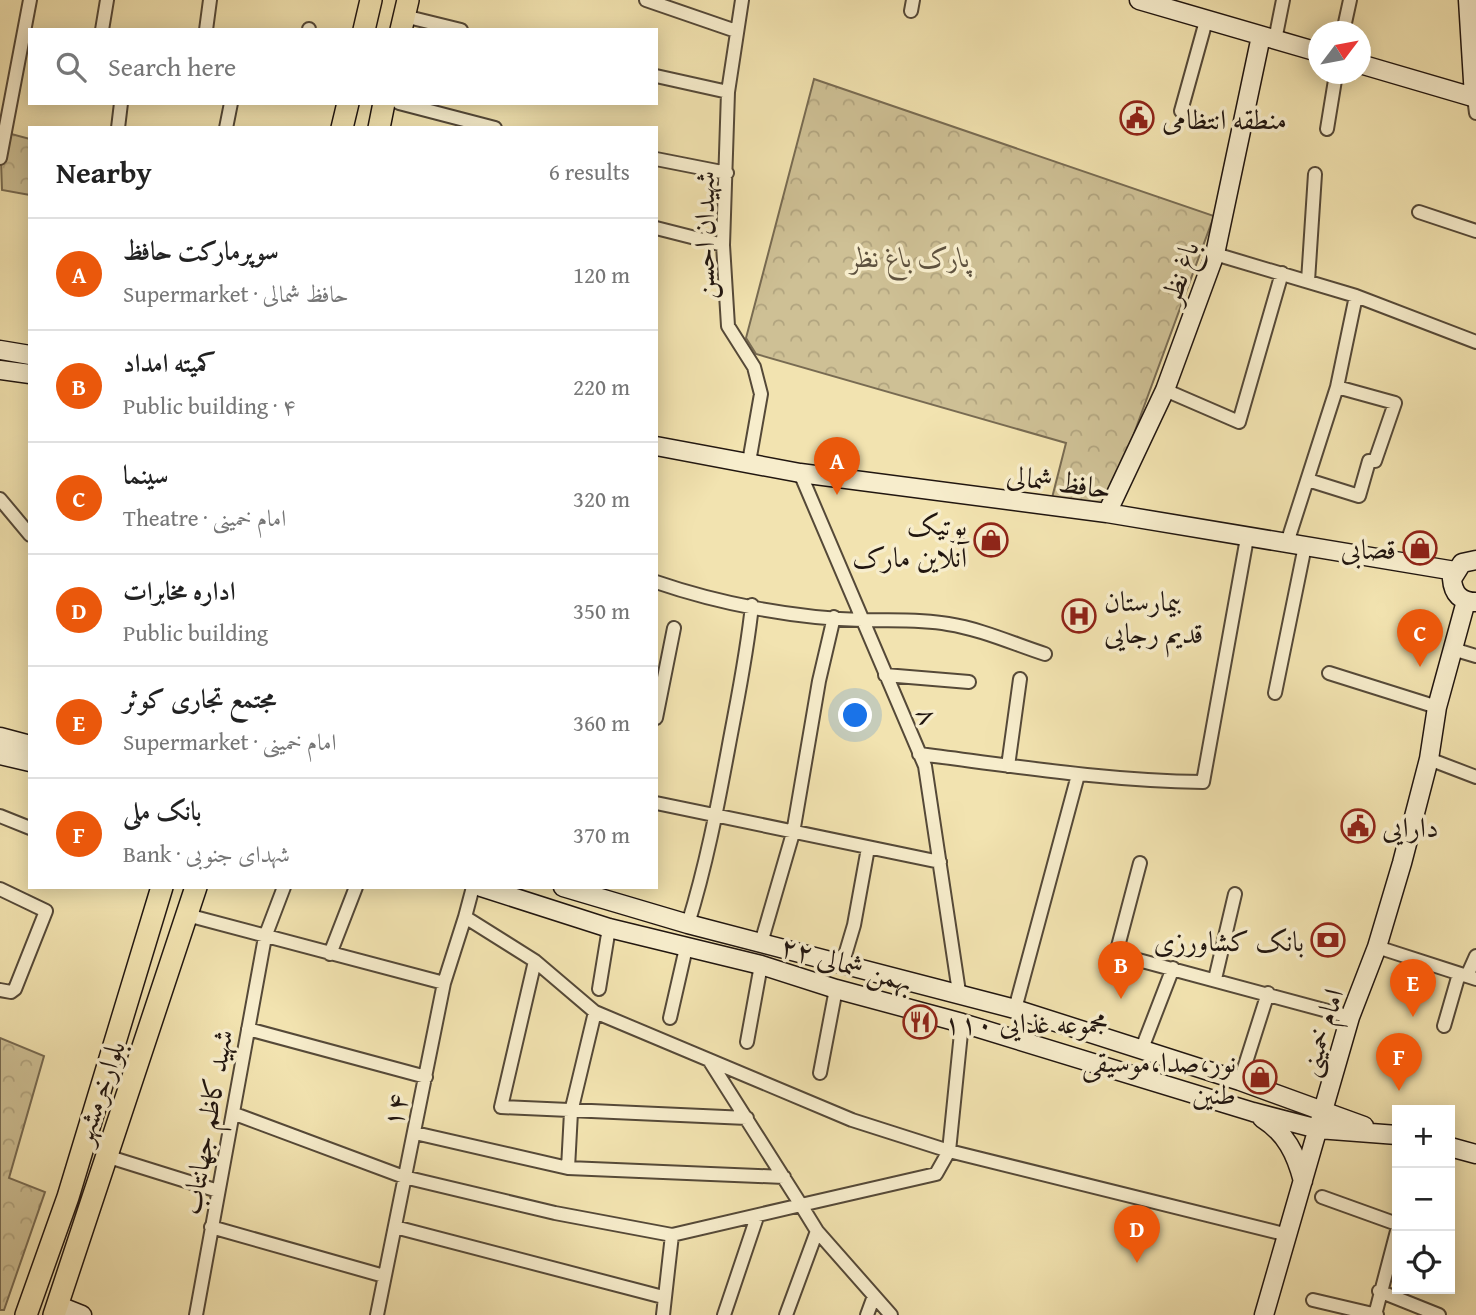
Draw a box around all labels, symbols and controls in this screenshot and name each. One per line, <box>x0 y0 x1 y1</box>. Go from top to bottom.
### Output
north arrow <box>1308 21 1371 84</box>
search box <box>28 28 658 105</box>
text: Search here <box>108 47 236 86</box>
icon: search <box>52 48 90 86</box>
place label: منطقه انتظامی <box>1162 98 1287 139</box>
public building icon: منطقه انتظامی <box>1118 99 1156 137</box>
text: Nearby <box>56 150 152 194</box>
text: 6 results <box>549 155 630 188</box>
street label: شهیدان احسن <box>683 171 724 299</box>
text: سوپرمارکت حافظ <box>123 231 279 270</box>
street label: باغ نظر <box>1148 235 1212 313</box>
park label: پارک باغ نظر <box>848 236 973 281</box>
text: A <box>72 258 86 291</box>
text: 120 m <box>573 258 630 291</box>
text: Supermarket · حافظ شمالی <box>123 277 349 310</box>
text: کمیته امداد <box>123 343 216 382</box>
text: B <box>72 370 86 403</box>
text: 220 m <box>573 370 630 403</box>
text: Public building · ۴ <box>123 389 296 422</box>
pin: A <box>814 437 860 495</box>
street label: حافظ شمالی <box>1004 453 1114 509</box>
text: سینما <box>123 455 168 494</box>
text: C <box>72 482 86 515</box>
text: 320 m <box>573 482 630 515</box>
text: Theatre · امام خمینی <box>123 501 286 534</box>
place label: بوتیک آنلاین مارک <box>852 504 970 577</box>
shop icon: بوتیک آنلاین مارک <box>972 521 1010 559</box>
place label: قصابی <box>1341 528 1396 569</box>
shop icon: قصابی <box>1401 529 1439 567</box>
text: اداره مخابرات <box>123 571 236 610</box>
place label: بیمارستان قدیم رجایی <box>1104 580 1203 658</box>
text: D <box>72 594 86 627</box>
text: 350 m <box>573 594 630 627</box>
hospital icon: بیمارستان قدیم رجایی <box>1060 597 1098 635</box>
pin: C <box>1397 609 1443 667</box>
text: Public building <box>123 616 268 649</box>
text: مجتمع تجاری کوثر <box>123 679 276 718</box>
your location <box>838 698 872 732</box>
street label: ۸ <box>907 699 951 731</box>
text: E <box>73 706 85 739</box>
text: 360 m <box>573 706 630 739</box>
text: Supermarket · امام خمینی <box>123 725 336 758</box>
text: بانک ملی <box>123 791 201 830</box>
place label: دارایی <box>1382 806 1438 847</box>
public building icon: دارایی <box>1339 807 1377 845</box>
text: F <box>73 818 85 851</box>
text: 370 m <box>573 818 630 851</box>
text: Bank · شهدای جنوبی <box>123 837 290 870</box>
place label: بانک کشاورزی <box>1153 920 1304 961</box>
bank icon: بانک کشاورزی <box>1309 921 1347 959</box>
street label: ۲۲ بهمن شمالی <box>776 925 918 1001</box>
pin: B <box>1098 941 1144 999</box>
pin: E <box>1390 959 1436 1017</box>
street label: امام خمینی <box>1287 983 1358 1083</box>
place label: مجموعه غذایی ۱۱۰ <box>944 1002 1108 1043</box>
restaurant icon: مجموعه غذایی ۱۱۰ <box>901 1003 939 1041</box>
street label: شهید کاظم جهانتاب <box>170 1026 249 1219</box>
pin: F <box>1376 1033 1422 1091</box>
street label: بلوارخرمشهر <box>60 1035 135 1152</box>
place label: نور،صدا،موسیقی طنین <box>1082 1041 1236 1114</box>
shop icon: نور،صدا،موسیقی طنین <box>1241 1058 1279 1096</box>
street label: ۱۴ <box>371 1090 417 1130</box>
map controls <box>1392 1105 1455 1294</box>
button: + <box>1392 1105 1455 1168</box>
button: − <box>1392 1168 1455 1231</box>
pin: D <box>1114 1205 1160 1263</box>
button: locate <box>1392 1231 1455 1294</box>

